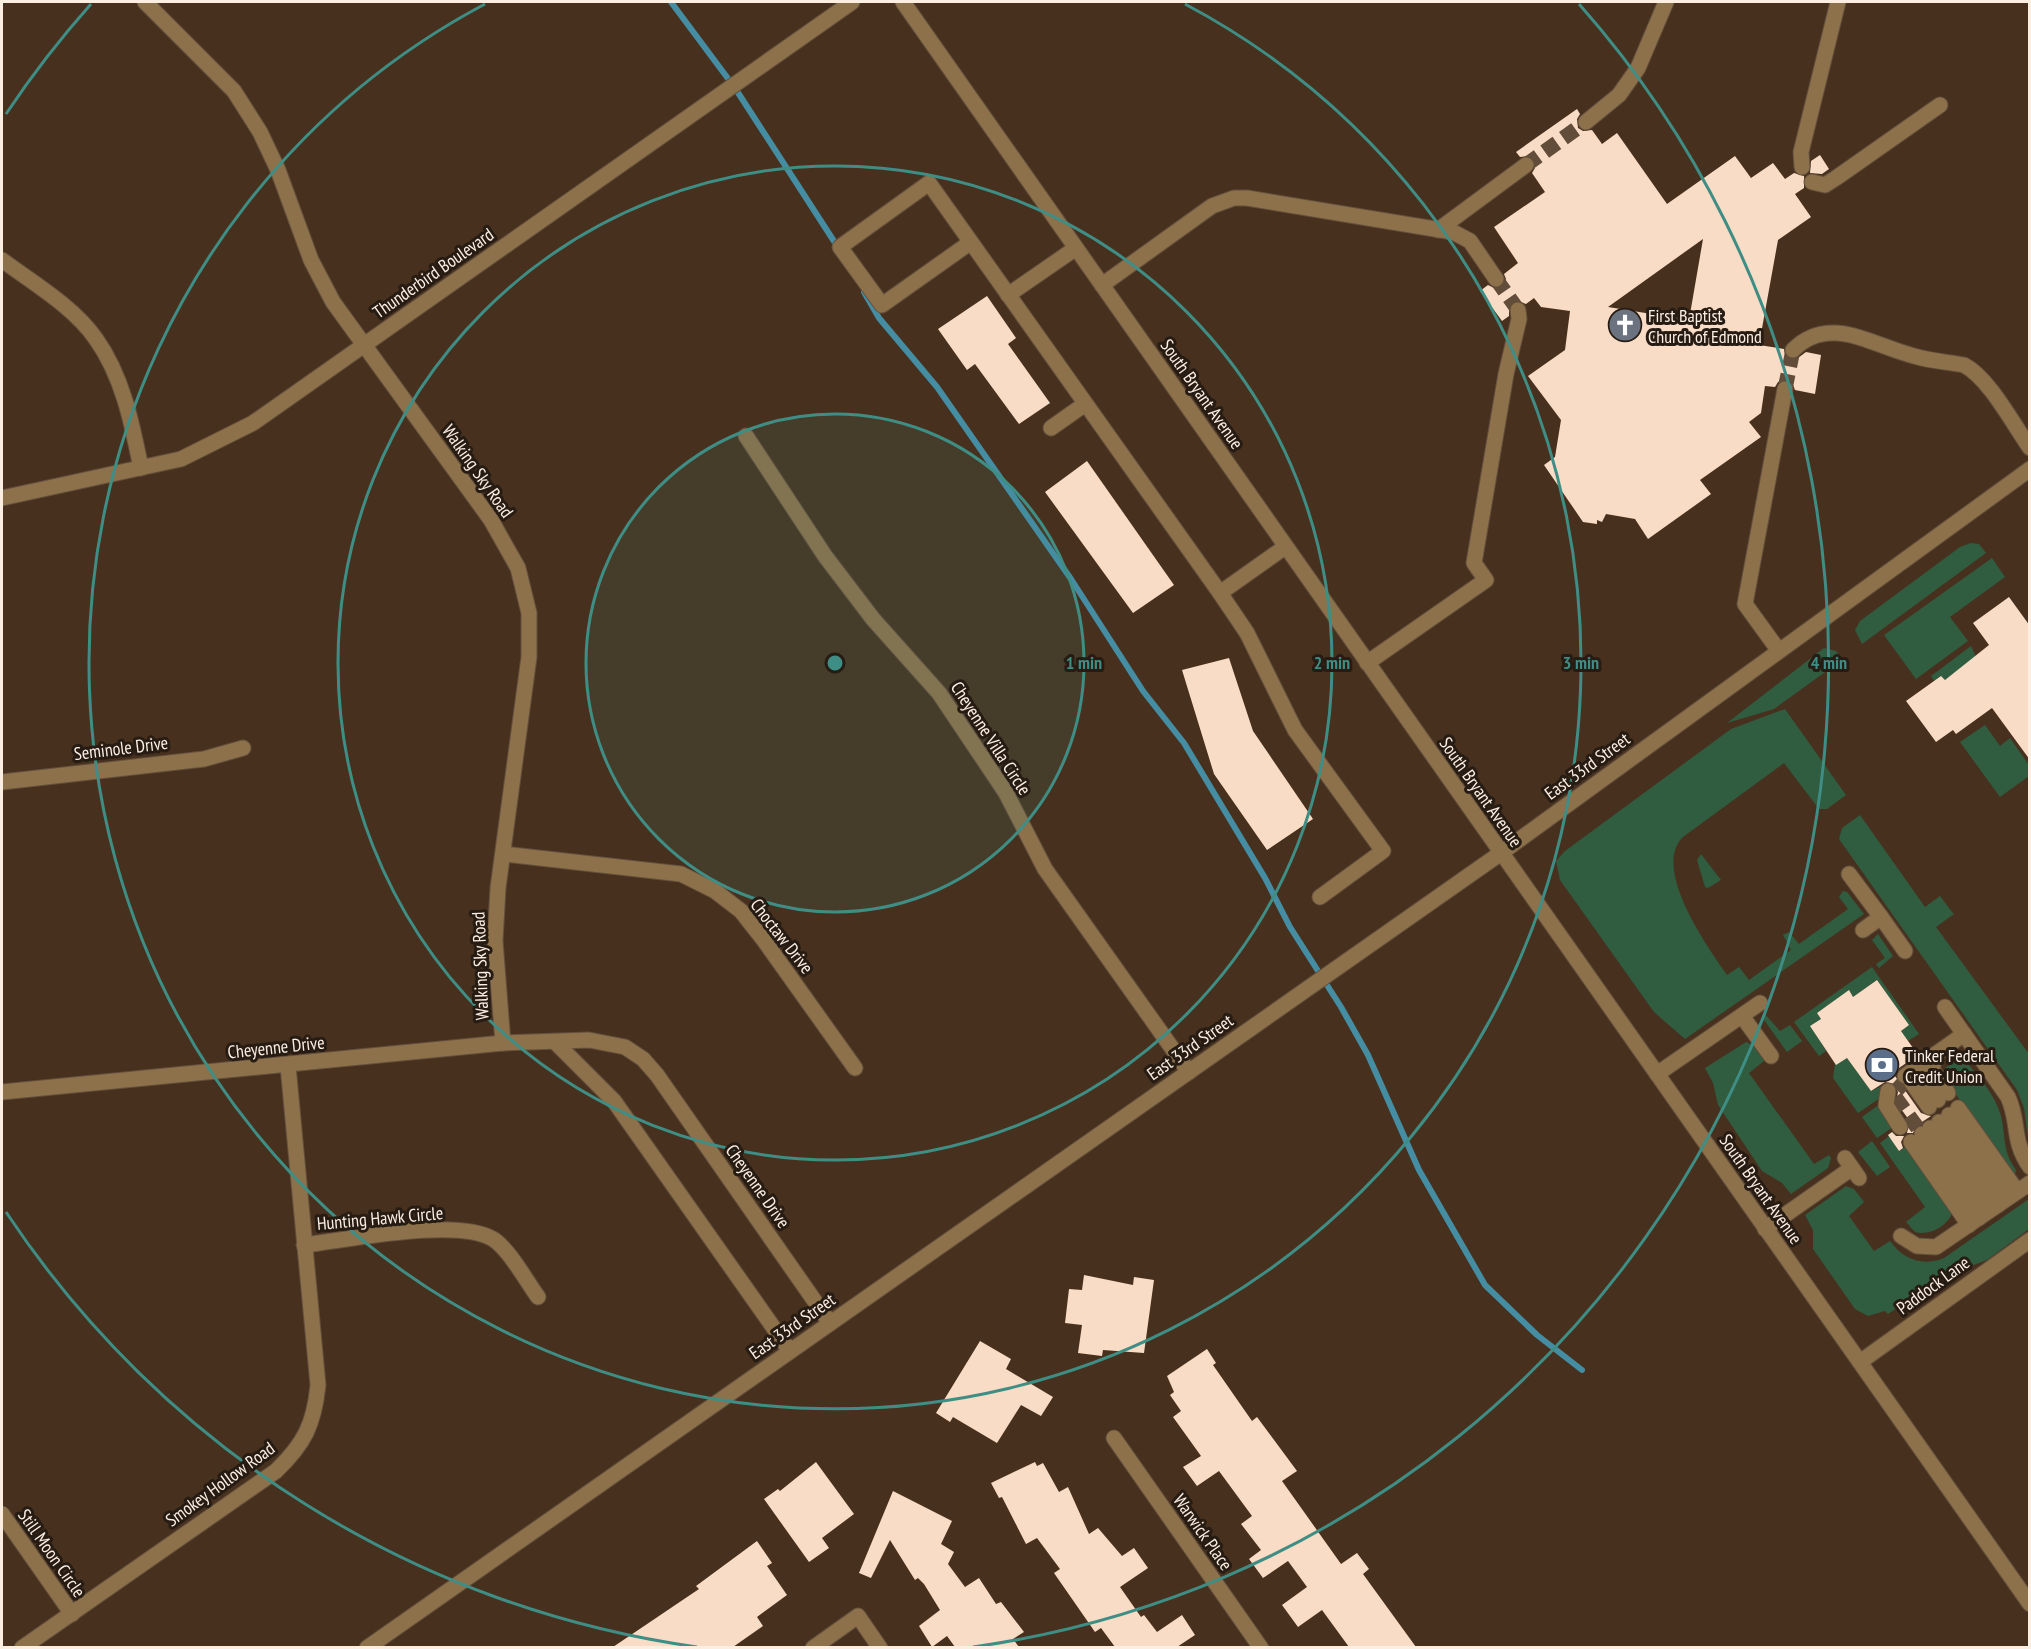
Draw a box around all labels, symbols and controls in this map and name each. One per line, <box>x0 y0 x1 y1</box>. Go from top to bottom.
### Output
street label: Thunderbird Boulevard <box>368 223 498 323</box>
place label: First Baptist Church of Edmond <box>1648 304 1762 348</box>
church icon: First Baptist Church of Edmond <box>1607 307 1643 343</box>
street label: South Bryant Avenue <box>1156 335 1248 453</box>
street label: Walking Sky Road <box>437 420 519 522</box>
text: 1 min <box>1066 651 1102 674</box>
text: 2 min <box>1314 651 1350 674</box>
text: 3 min <box>1563 651 1599 674</box>
text: 4 min <box>1811 651 1847 674</box>
centre of rings <box>825 653 845 673</box>
street label: Cheyenne Villa Circle <box>946 677 1036 799</box>
street label: East 33rd Street <box>1540 727 1634 805</box>
street label: Seminole Drive <box>73 731 169 765</box>
street label: South Bryant Avenue <box>1435 733 1527 851</box>
street label: Choctaw Drive <box>745 894 819 978</box>
street label: Walking Sky Road <box>467 911 493 1021</box>
street label: East 33rd Street <box>1143 1009 1237 1085</box>
street label: Cheyenne Drive <box>226 1030 326 1064</box>
place label: Tinker Federal Credit Union <box>1905 1044 1995 1088</box>
bank icon: Tinker Federal Credit Union <box>1864 1047 1900 1083</box>
street label: South Bryant Avenue <box>1715 1130 1807 1248</box>
street label: Cheyenne Drive <box>721 1140 795 1232</box>
street label: Hunting Hawk Circle <box>316 1201 444 1235</box>
street label: Paddock Lane <box>1892 1251 1974 1319</box>
street label: East 33rd Street <box>745 1288 839 1364</box>
street label: Smokey Hollow Road <box>161 1437 279 1531</box>
street label: Warwick Place <box>1168 1489 1238 1575</box>
street label: Still Moon Circle <box>13 1504 91 1602</box>

